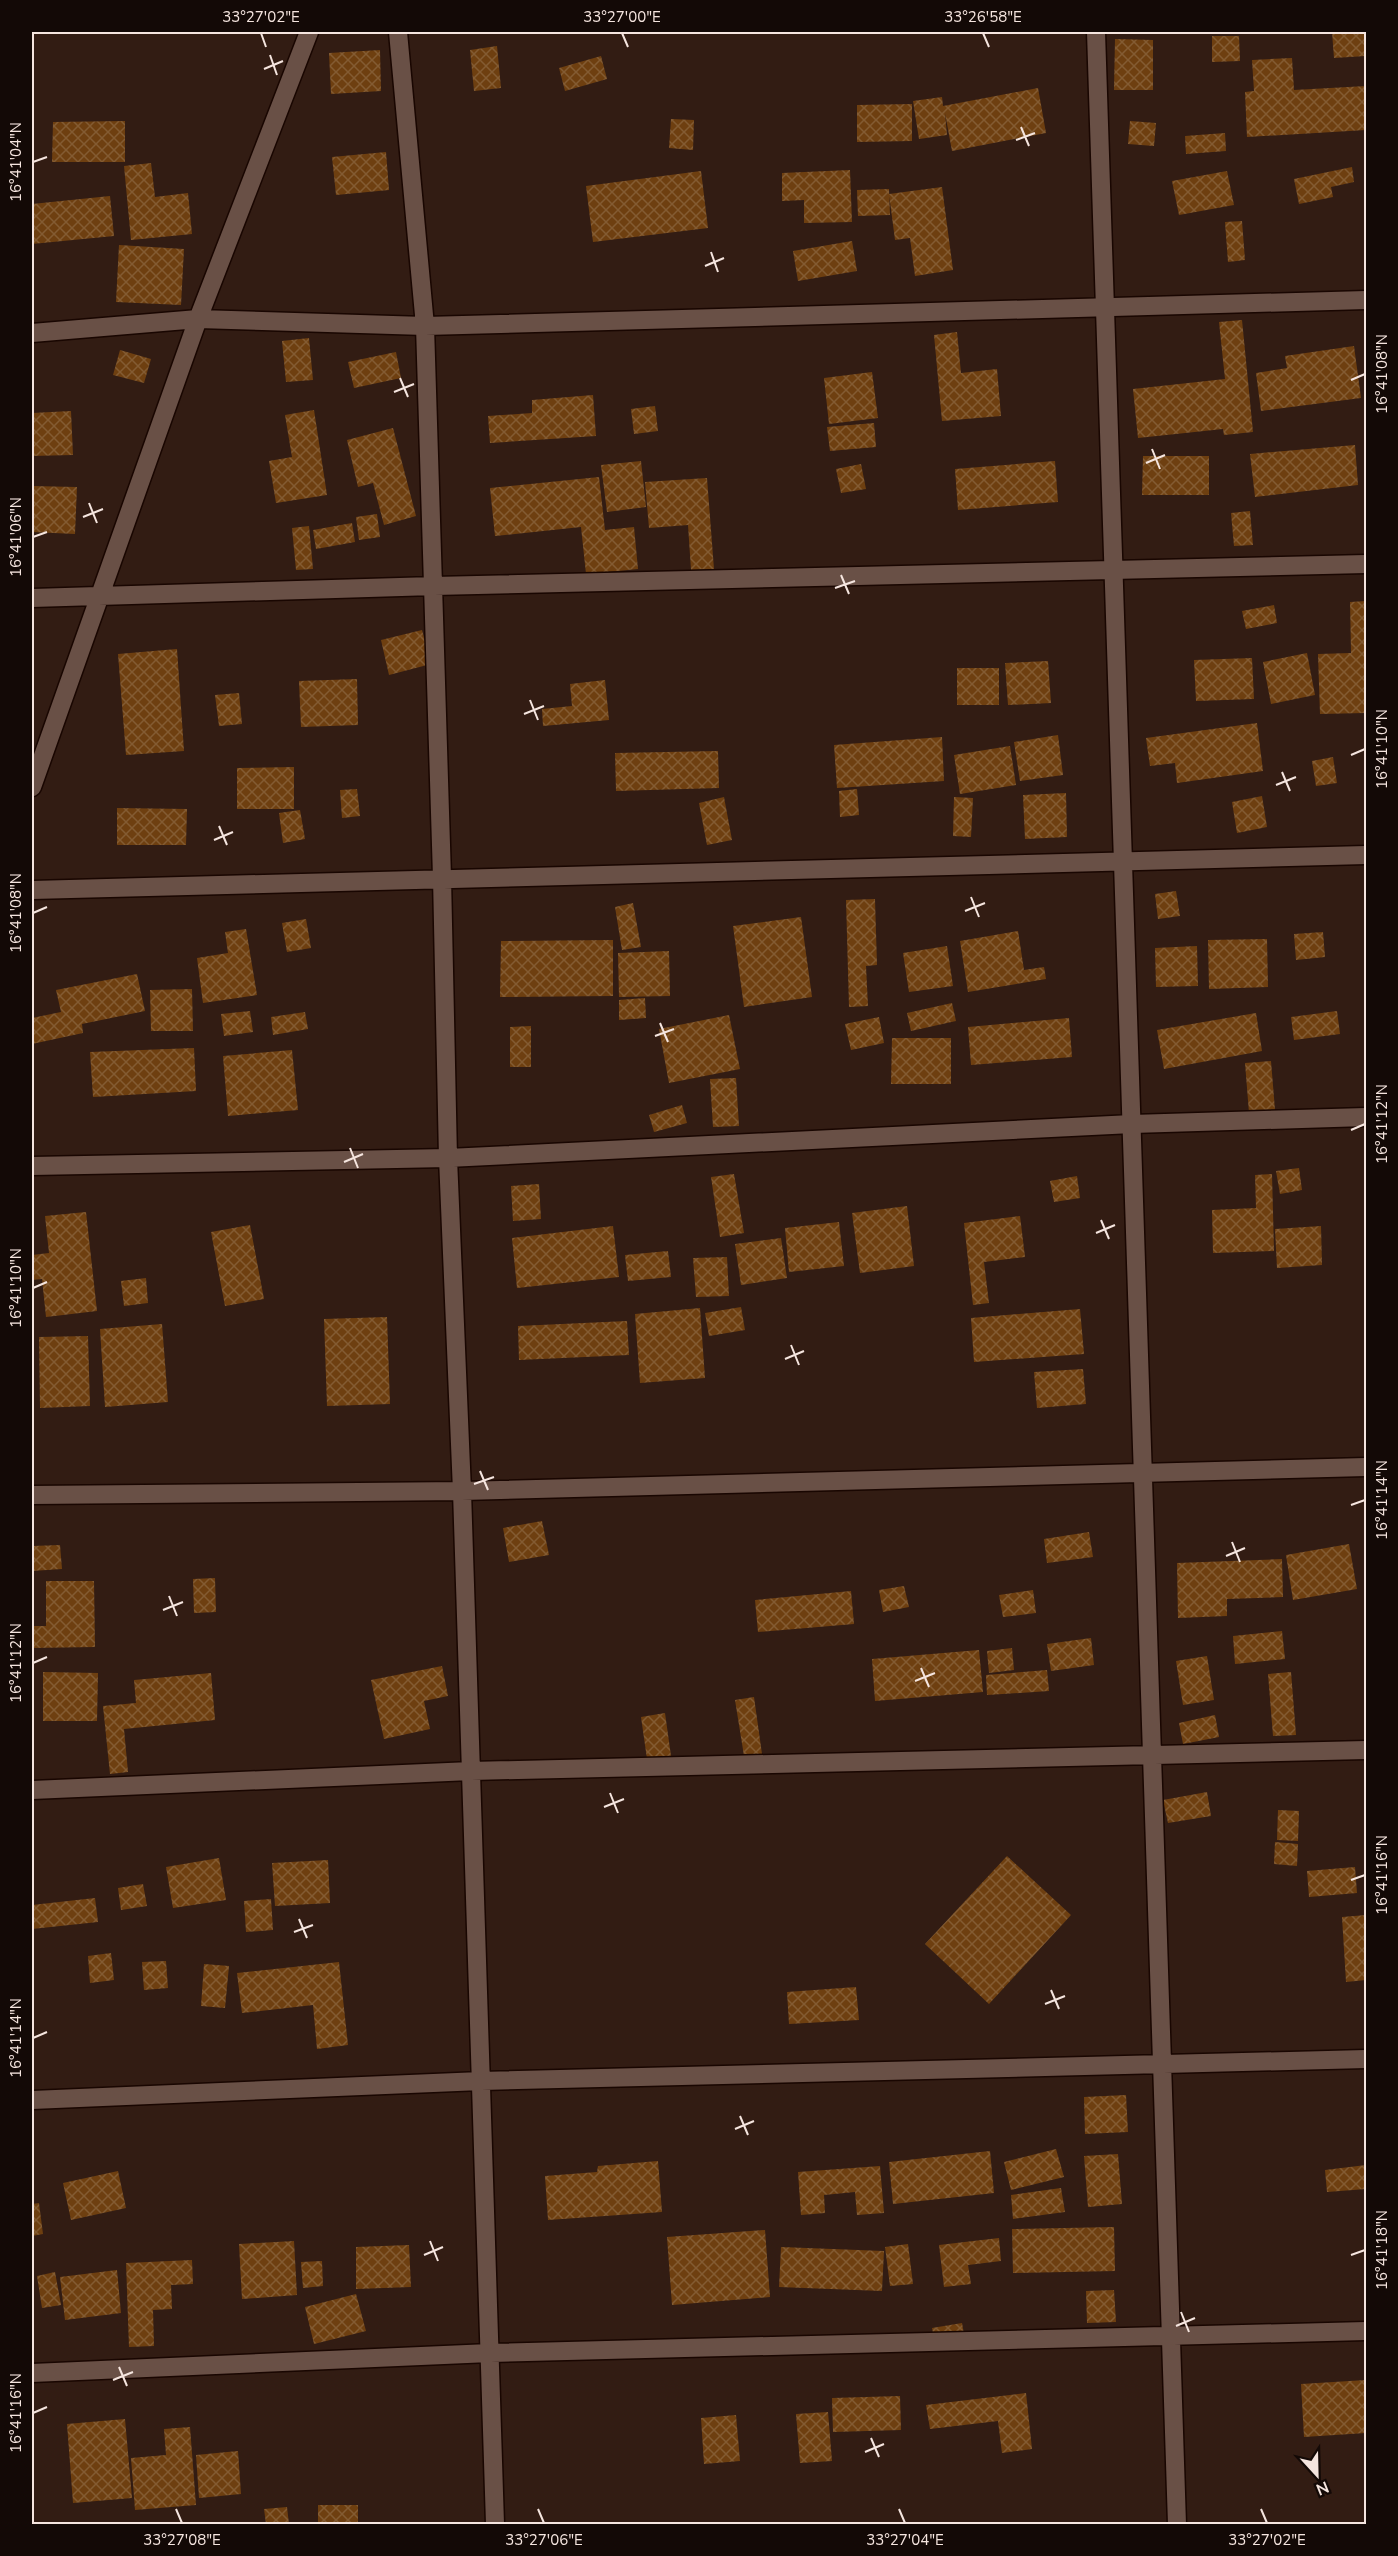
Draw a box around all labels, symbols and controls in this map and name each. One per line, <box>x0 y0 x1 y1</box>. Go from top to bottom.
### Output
text: 33°27'02"E <box>222 7 300 27</box>
text: 33°27'00"E <box>583 7 661 27</box>
text: 33°26'58"E <box>944 7 1022 27</box>
text: 16°41'04"N <box>6 122 26 202</box>
text: 16°41'08"N <box>1372 334 1392 414</box>
text: 16°41'06"N <box>6 497 26 577</box>
text: 16°41'10"N <box>1372 709 1392 789</box>
text: 16°41'08"N <box>6 873 26 953</box>
text: 16°41'12"N <box>1372 1084 1392 1164</box>
text: 16°41'10"N <box>6 1248 26 1328</box>
text: 16°41'14"N <box>1372 1460 1392 1540</box>
text: 16°41'12"N <box>6 1623 26 1703</box>
text: 16°41'16"N <box>1372 1835 1392 1915</box>
text: 16°41'14"N <box>6 1998 26 2078</box>
text: 16°41'18"N <box>1372 2210 1392 2290</box>
text: 16°41'16"N <box>6 2373 26 2453</box>
north arrow <box>1287 2445 1347 2505</box>
text: N <box>1313 2476 1332 2500</box>
text: 33°27'08"E <box>143 2530 221 2550</box>
text: 33°27'06"E <box>505 2530 583 2550</box>
text: 33°27'04"E <box>866 2530 944 2550</box>
text: 33°27'02"E <box>1228 2530 1306 2550</box>

